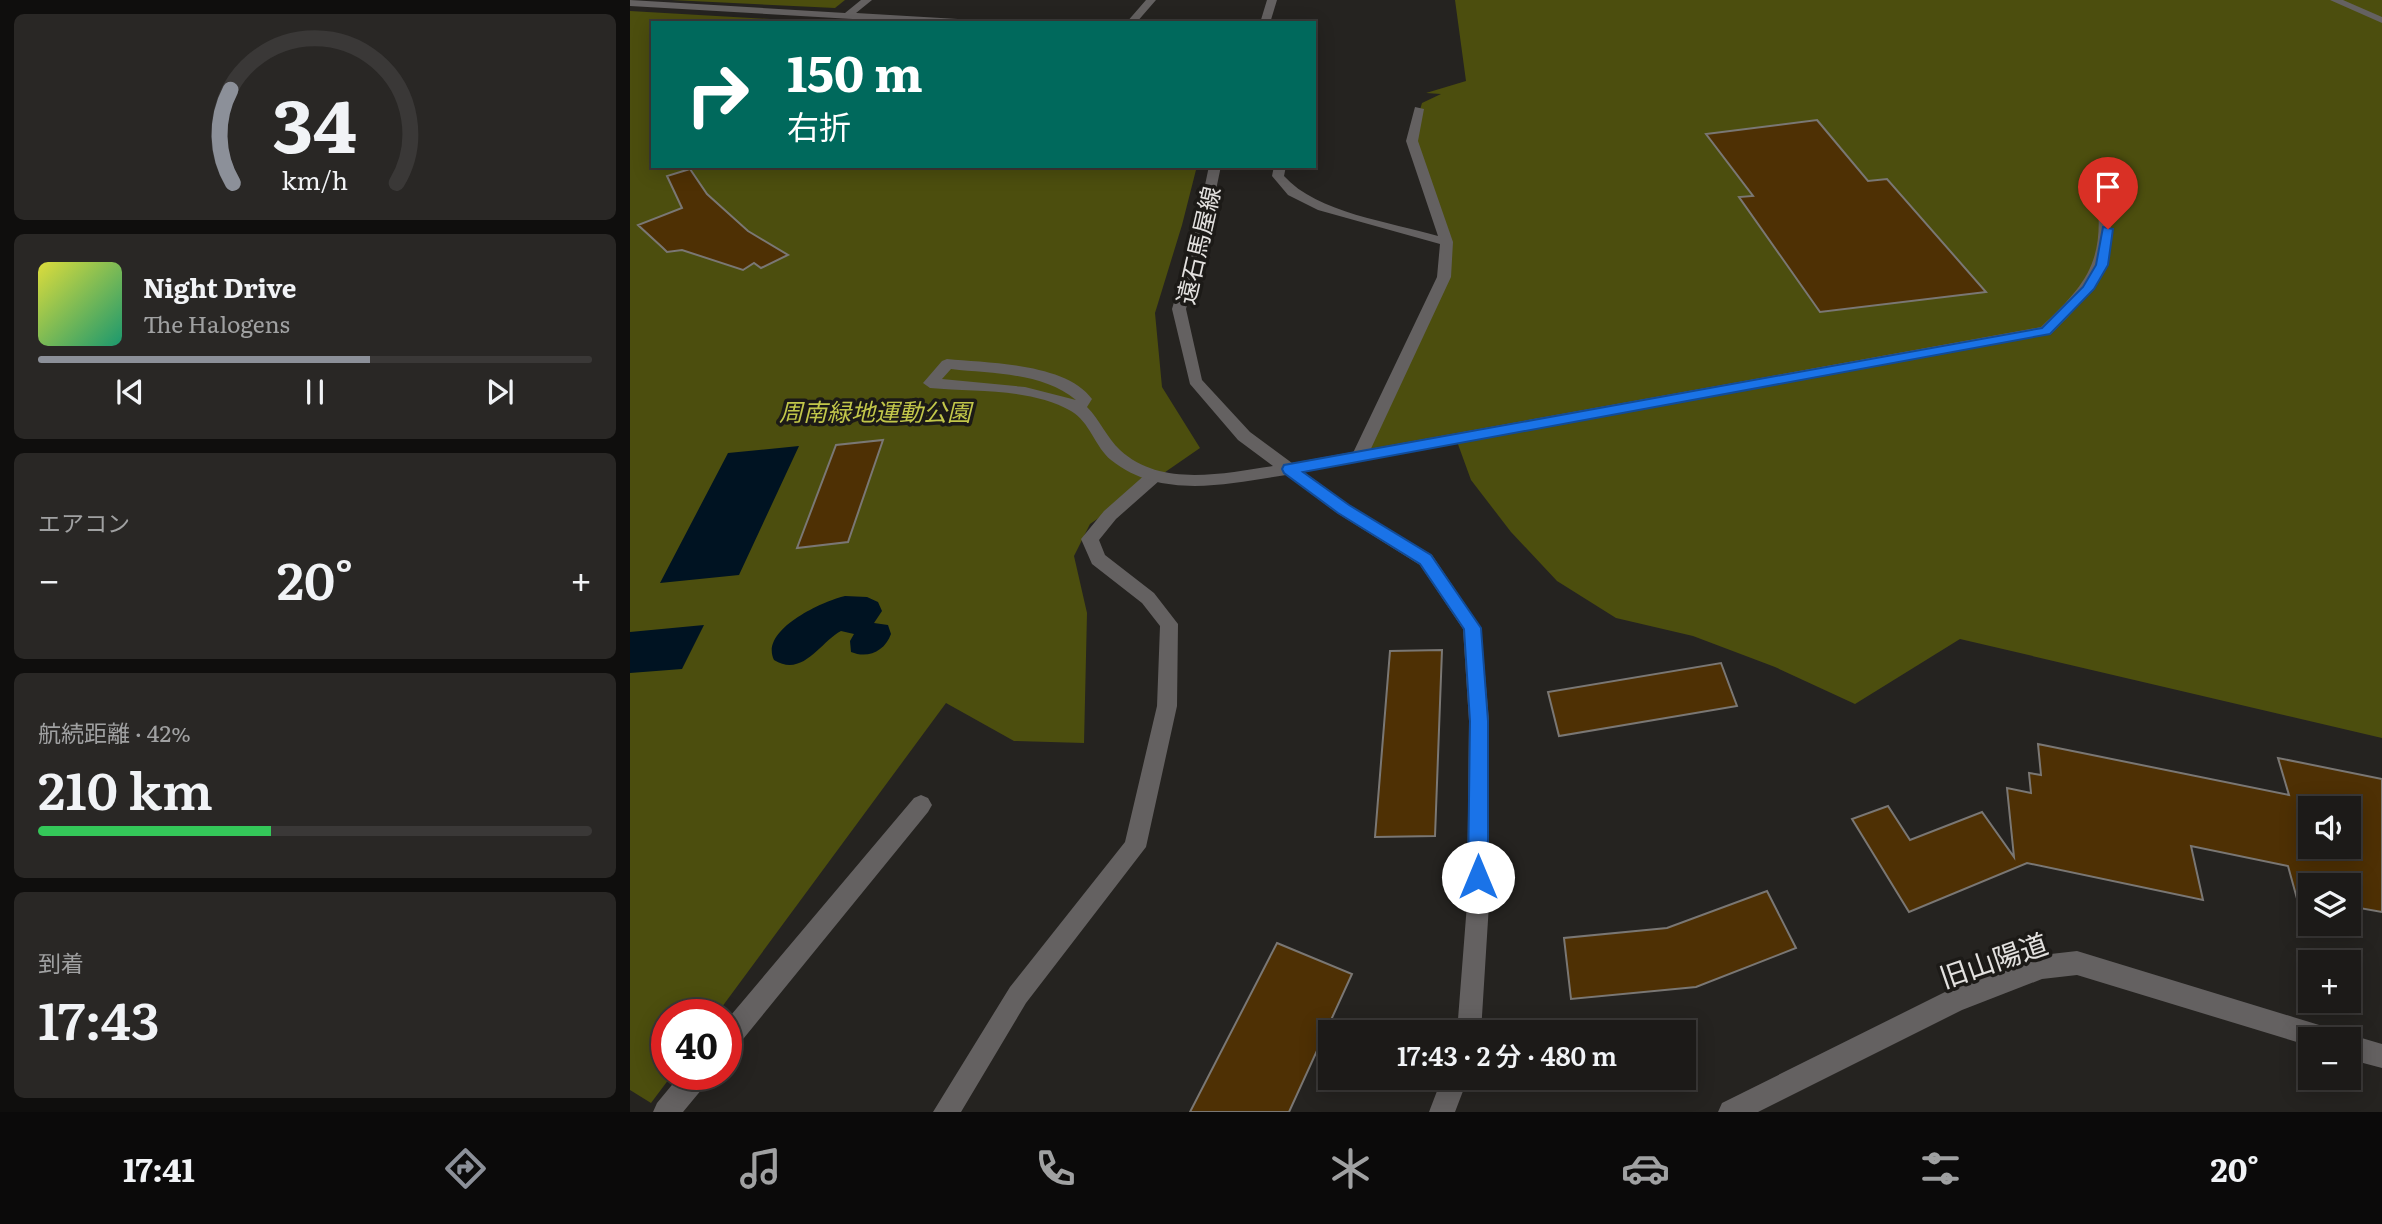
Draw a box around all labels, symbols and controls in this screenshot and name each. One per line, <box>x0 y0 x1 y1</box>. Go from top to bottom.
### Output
text: 150 m <box>787 34 923 107</box>
icon: right <box>672 49 763 140</box>
text: 34 <box>273 67 357 175</box>
text: 右折 <box>787 101 851 149</box>
pin <box>2078 157 2138 229</box>
text: km/h <box>282 161 348 198</box>
icon: arrive <box>2089 168 2127 206</box>
street label: 遠石馬屋線 <box>1166 183 1228 307</box>
text: Night Drive <box>143 267 297 306</box>
text: The Halogens <box>143 306 290 340</box>
icon: previous <box>111 373 149 411</box>
icon: pause <box>296 373 334 411</box>
icon: next <box>481 373 519 411</box>
park label: 周南緑地運動公園 <box>779 393 974 428</box>
text: エアコン <box>38 505 130 539</box>
text: 20° <box>277 539 353 616</box>
text: − <box>38 549 60 606</box>
text: + <box>570 549 592 606</box>
text: 航続距離 · 42% <box>38 715 191 749</box>
text: 210 km <box>38 749 213 826</box>
map controls <box>2298 796 2361 1090</box>
button: sound <box>2298 796 2361 859</box>
position arrow <box>1441 840 1515 914</box>
button: layers <box>2298 873 2361 936</box>
street label: 旧山陽道 <box>1933 921 2053 997</box>
text: 到着 <box>38 945 84 979</box>
button: + <box>2298 950 2361 1013</box>
text: 17:43 <box>38 979 160 1056</box>
speed limit sign: 40 <box>651 999 742 1090</box>
button: − <box>2298 1027 2361 1090</box>
text: 17:43 · 2 分 · 480 m <box>1397 1035 1617 1074</box>
text: 17:41 <box>123 1144 195 1192</box>
icon: directions <box>441 1144 490 1193</box>
icon: music <box>736 1144 785 1193</box>
icon: phone <box>1031 1144 1080 1193</box>
icon: climate <box>1326 1144 1375 1193</box>
icon: car <box>1621 1144 1670 1193</box>
icon: filters <box>1916 1144 1965 1193</box>
text: 20° <box>2211 1144 2259 1192</box>

